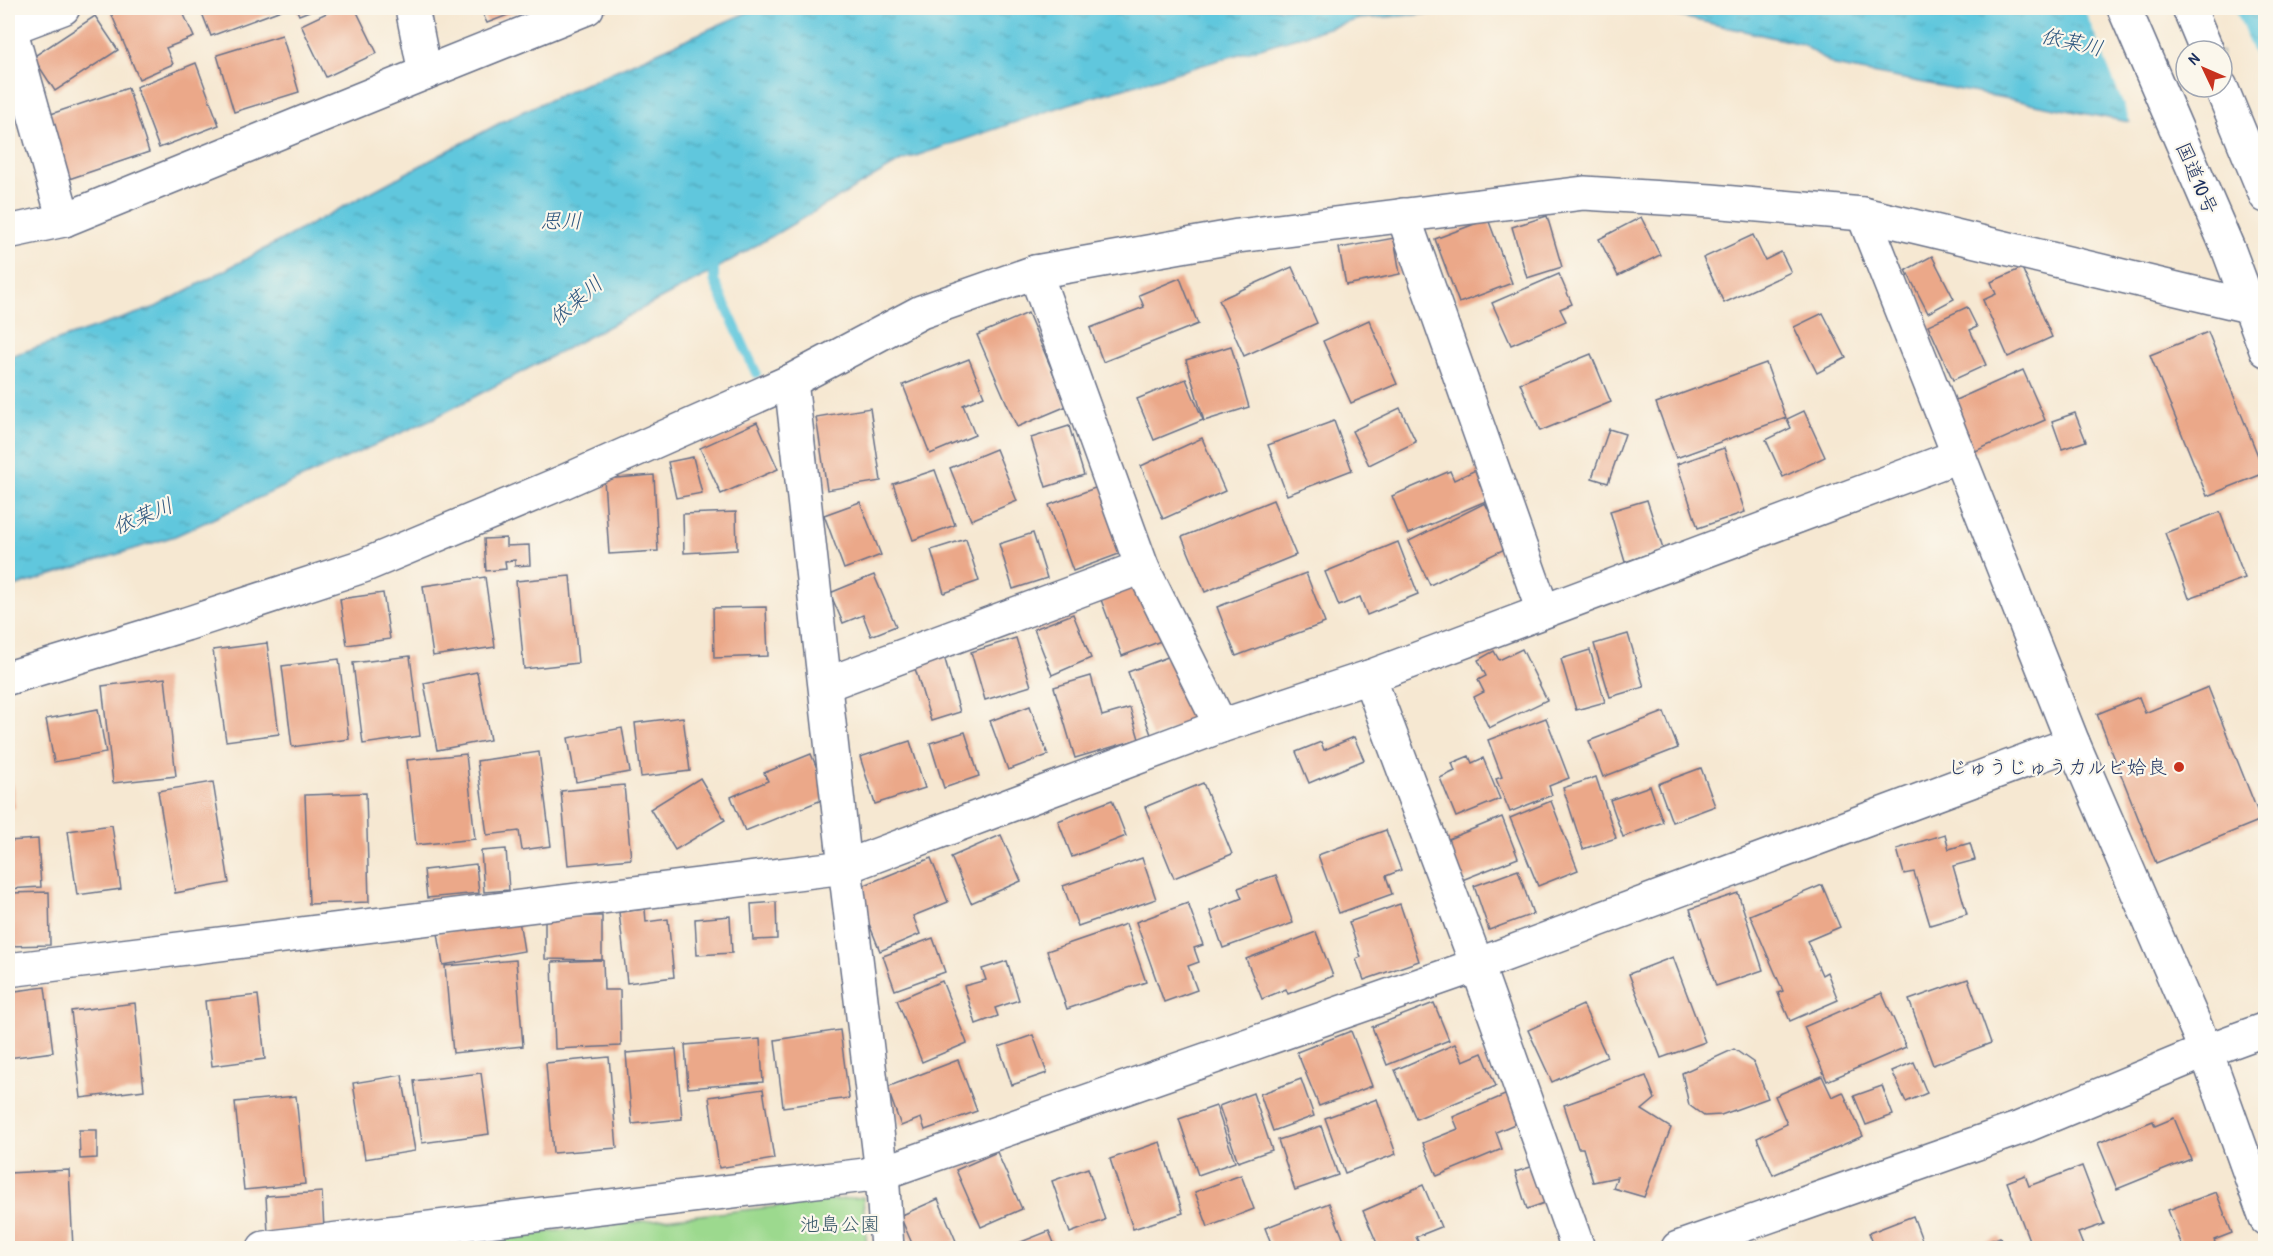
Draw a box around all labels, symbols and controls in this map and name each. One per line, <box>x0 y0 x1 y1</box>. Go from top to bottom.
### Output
water label: 依某川 <box>2038 20 2106 63</box>
north arrow <box>2174 39 2234 99</box>
text: N <box>2182 48 2204 69</box>
street label: 国道10号 <box>2170 137 2225 218</box>
water label: 思川 <box>540 206 582 235</box>
water label: 依某川 <box>542 269 609 332</box>
water label: 依某川 <box>108 490 177 541</box>
place label: じゅうじゅうカルビ姶良 <box>1948 753 2167 780</box>
marker: じゅうじゅうカルビ姶良 <box>2172 760 2186 774</box>
park label: 池島公園 <box>800 1210 880 1237</box>

